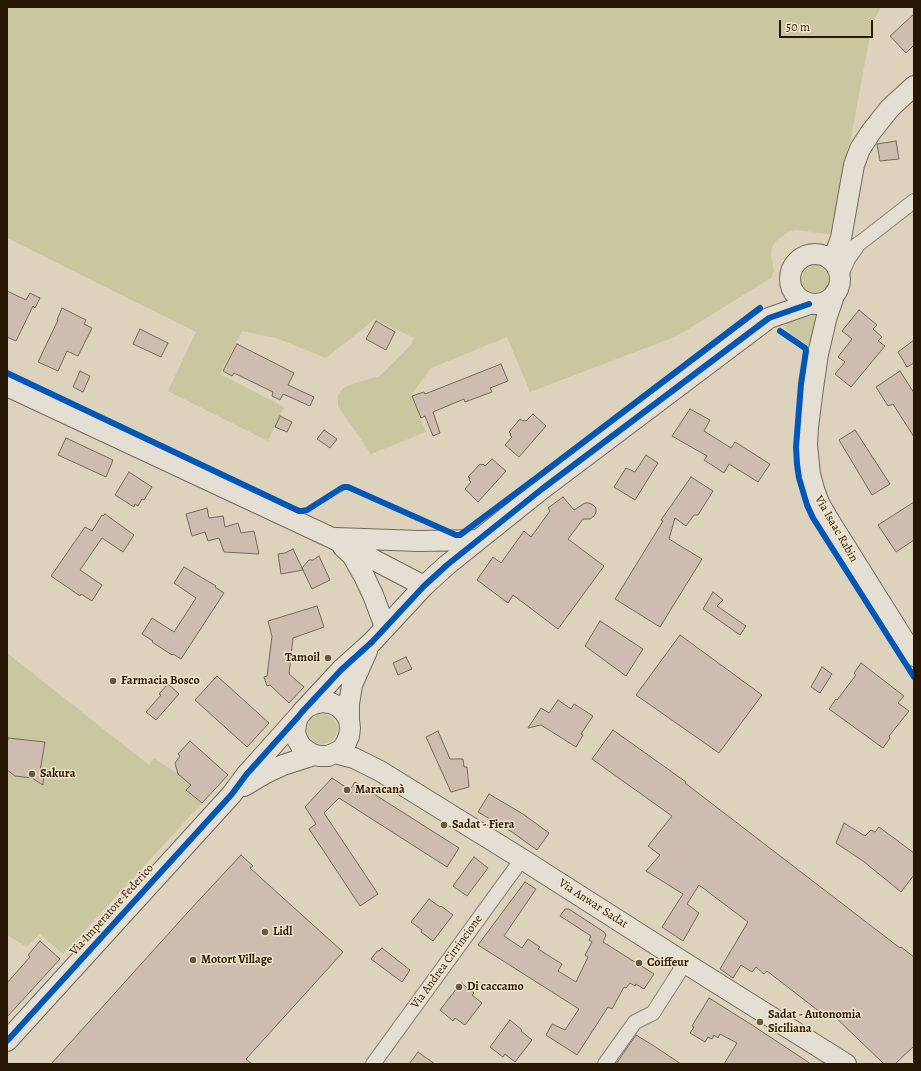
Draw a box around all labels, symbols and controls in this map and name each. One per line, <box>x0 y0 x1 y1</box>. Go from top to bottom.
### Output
scale bar <box>781 12 875 38</box>
text: 50 m <box>786 19 810 35</box>
street label: Via Isaac Rabin <box>811 493 861 565</box>
place label: Tamoil <box>285 651 320 665</box>
marker: Tamoil <box>323 653 333 663</box>
place label: Farmacia Bosco <box>121 674 200 688</box>
marker: Farmacia Bosco <box>108 676 118 686</box>
place label: Sakura <box>40 767 75 781</box>
marker: Sakura <box>27 769 37 779</box>
place label: Maracanà <box>355 783 405 797</box>
marker: Maracanà <box>342 785 352 795</box>
place label: Sadat - Fiera <box>452 818 515 832</box>
marker: Sadat - Fiera <box>439 820 449 830</box>
street label: Via Imperatore Federico <box>67 861 157 959</box>
street label: Via Anwar Sadat <box>556 876 630 932</box>
street label: Via Andrea Cirrincione <box>408 912 486 1012</box>
place label: Lidl <box>273 925 292 939</box>
marker: Lidl <box>260 927 270 937</box>
place label: Motort Village <box>201 953 272 967</box>
marker: Motort Village <box>188 955 198 965</box>
place label: Coiffeur <box>647 956 689 970</box>
marker: Coiffeur <box>634 958 644 968</box>
place label: Di caccamo <box>467 980 524 994</box>
marker: Di caccamo <box>454 982 464 992</box>
place label: Sadat - Autonomia Siciliana <box>768 1008 861 1036</box>
marker: Sadat - Autonomia Siciliana <box>755 1017 765 1027</box>

